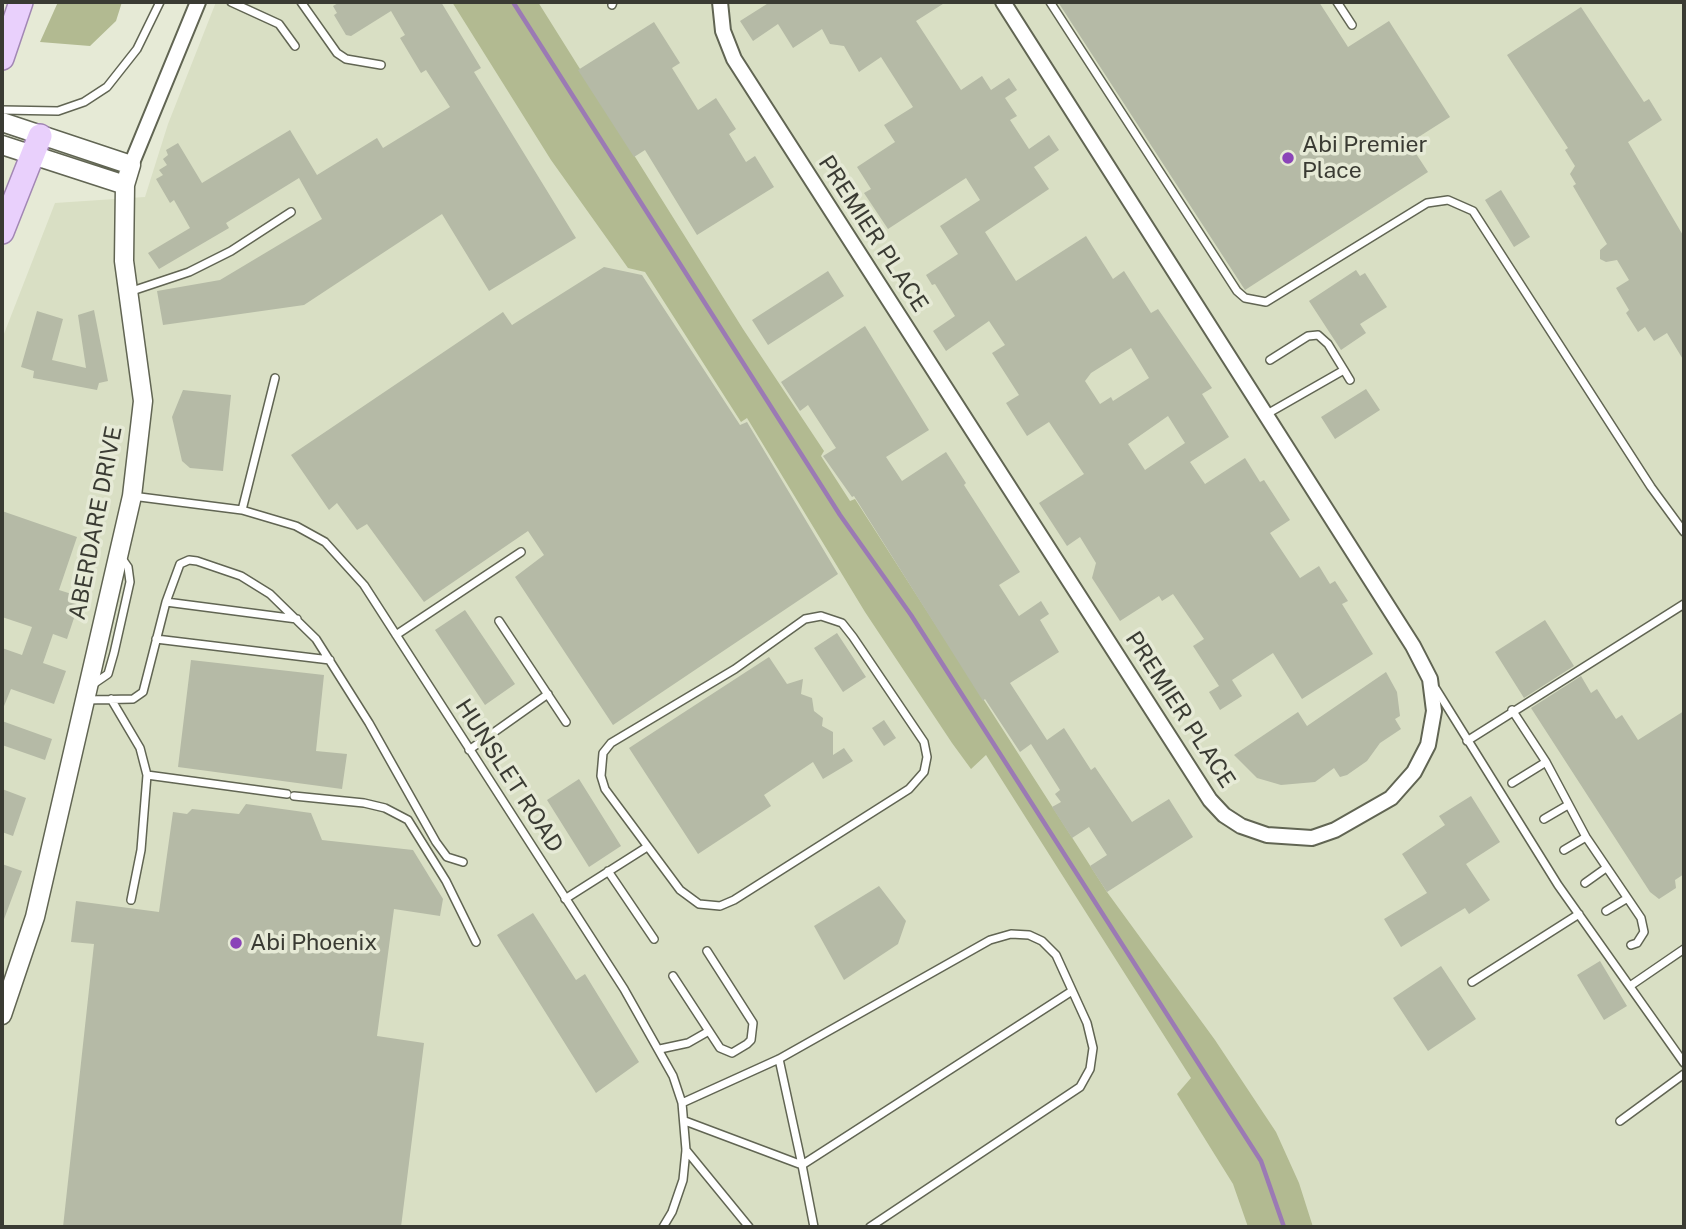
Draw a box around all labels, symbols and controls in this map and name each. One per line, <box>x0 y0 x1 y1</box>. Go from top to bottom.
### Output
place label: Abi Premier Place <box>1302 131 1427 185</box>
marker: Abi Premier Place <box>1280 150 1296 166</box>
street label: PREMIER PLACE <box>812 151 934 317</box>
street label: ABERDARE DRIVE <box>64 424 128 622</box>
street label: PREMIER PLACE <box>1119 627 1241 793</box>
street label: HUNSLET ROAD <box>449 694 569 858</box>
place label: Abi Phoenix <box>250 929 377 957</box>
marker: Abi Phoenix <box>228 935 244 951</box>

